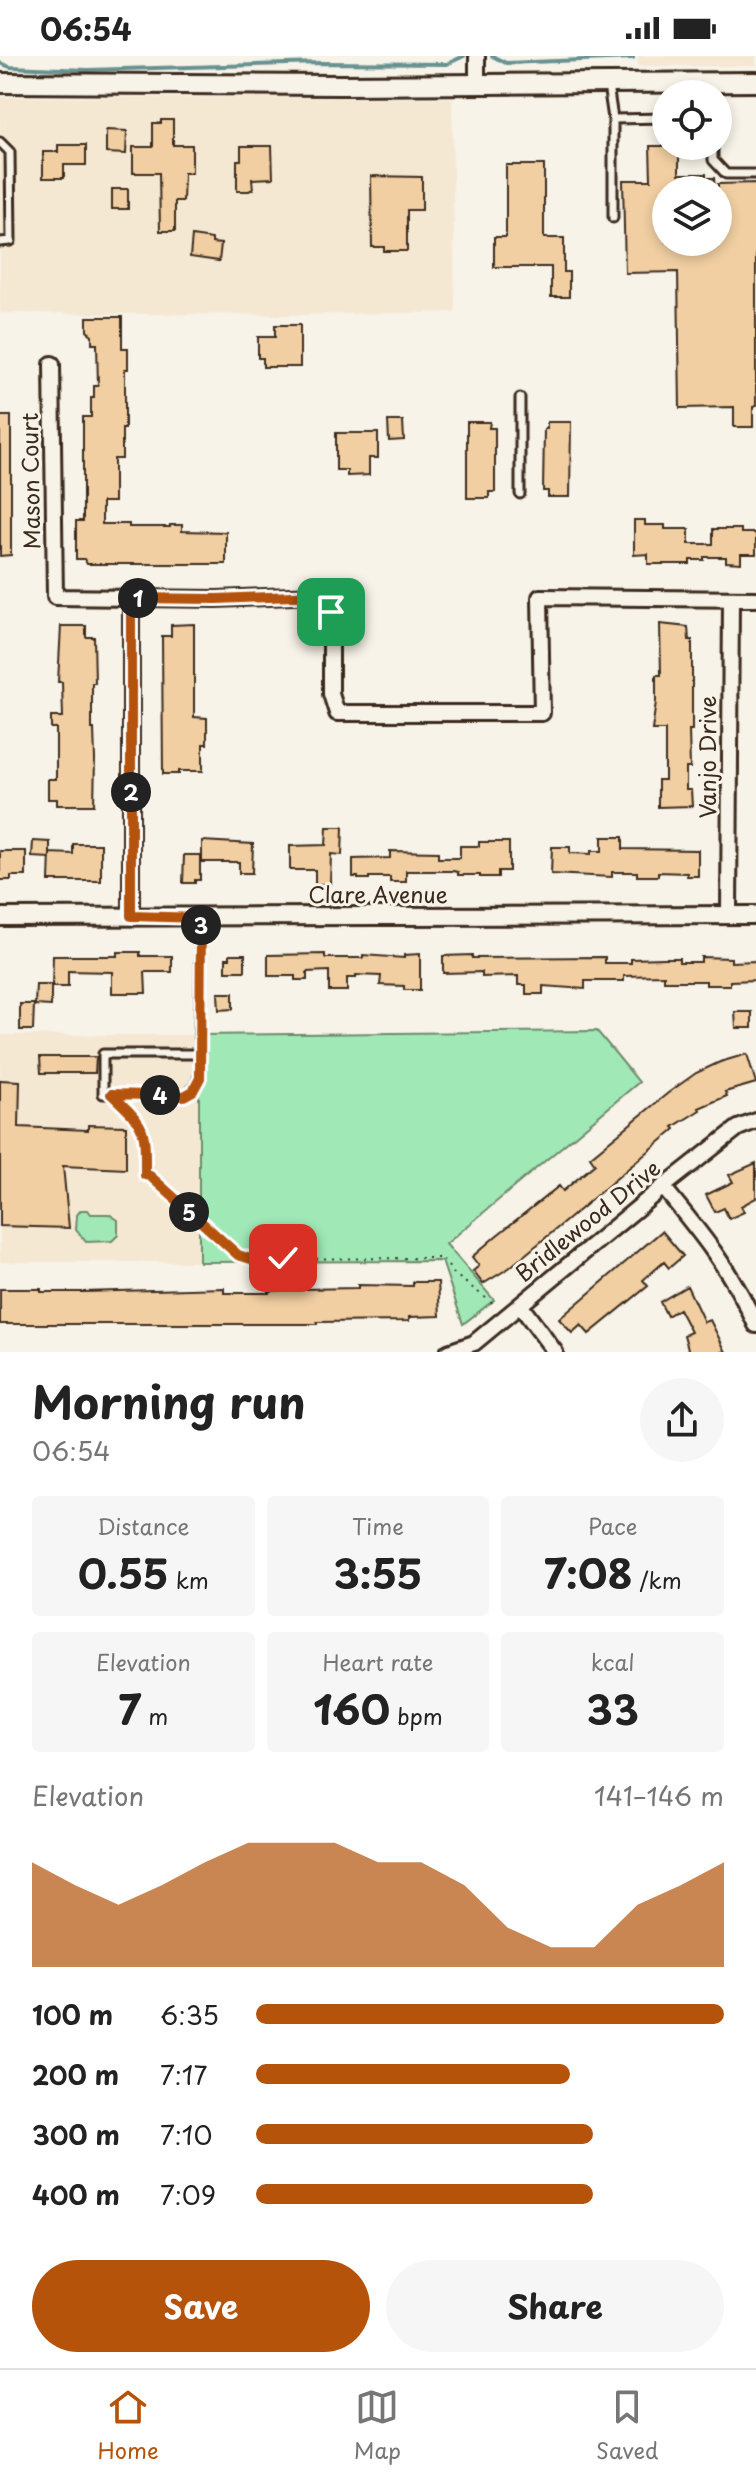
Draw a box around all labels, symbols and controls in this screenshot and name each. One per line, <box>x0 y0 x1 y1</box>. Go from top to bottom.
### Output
text: 06:54 <box>40 6 132 51</box>
map controls <box>652 80 732 256</box>
button: locate <box>652 80 732 160</box>
button: layers <box>652 176 732 256</box>
street label: Mason Court <box>12 412 47 550</box>
pin: 1 <box>118 578 158 618</box>
pin <box>297 578 365 646</box>
text: 1 <box>133 581 143 614</box>
icon: arrive <box>309 590 353 634</box>
street label: Vanjo Drive <box>690 695 723 819</box>
pin: 2 <box>111 772 151 812</box>
text: 2 <box>123 775 139 808</box>
street label: Clare Avenue <box>308 877 448 910</box>
pin: 3 <box>181 905 221 945</box>
text: 3 <box>194 908 208 941</box>
pin: 4 <box>140 1075 180 1115</box>
text: 4 <box>153 1078 167 1111</box>
street label: Bridlewood Drive <box>507 1151 667 1289</box>
pin: 5 <box>169 1192 209 1232</box>
text: 5 <box>182 1195 196 1228</box>
pin <box>249 1224 317 1292</box>
icon: check <box>261 1236 305 1280</box>
text: Morning run <box>32 1368 306 1434</box>
button: share <box>640 1378 724 1462</box>
text: 06:54 <box>32 1431 111 1470</box>
text: Distance <box>97 1509 189 1542</box>
text: Time <box>352 1509 404 1542</box>
text: Pace <box>588 1509 637 1542</box>
text: 0.55 <box>78 1542 169 1603</box>
text: 3:55 <box>334 1542 422 1603</box>
text: 7:08 <box>544 1542 632 1603</box>
text: km <box>169 1563 209 1596</box>
text: /km <box>632 1563 682 1596</box>
text: Elevation <box>96 1645 191 1678</box>
text: Heart rate <box>322 1645 434 1678</box>
text: kcal <box>591 1645 635 1678</box>
text: 7 <box>118 1678 141 1739</box>
text: 160 <box>313 1678 390 1739</box>
text: 33 <box>587 1678 639 1739</box>
text: m <box>141 1699 168 1732</box>
text: bpm <box>390 1699 443 1732</box>
text: Elevation <box>32 1776 144 1815</box>
text: 141–146 m <box>594 1776 724 1815</box>
text: 100 m <box>32 1995 113 2034</box>
text: 6:35 <box>160 1995 219 2034</box>
text: 200 m <box>32 2055 119 2094</box>
text: 7:17 <box>160 2055 207 2094</box>
text: 300 m <box>32 2115 120 2154</box>
text: 7:10 <box>160 2115 213 2154</box>
text: 400 m <box>32 2175 120 2214</box>
text: 7:09 <box>160 2175 216 2214</box>
button: Save <box>32 2260 370 2352</box>
button: Share <box>386 2260 724 2352</box>
tab: Home <box>98 2385 159 2466</box>
tab: Map <box>354 2385 401 2466</box>
tab: Saved <box>596 2385 658 2466</box>

